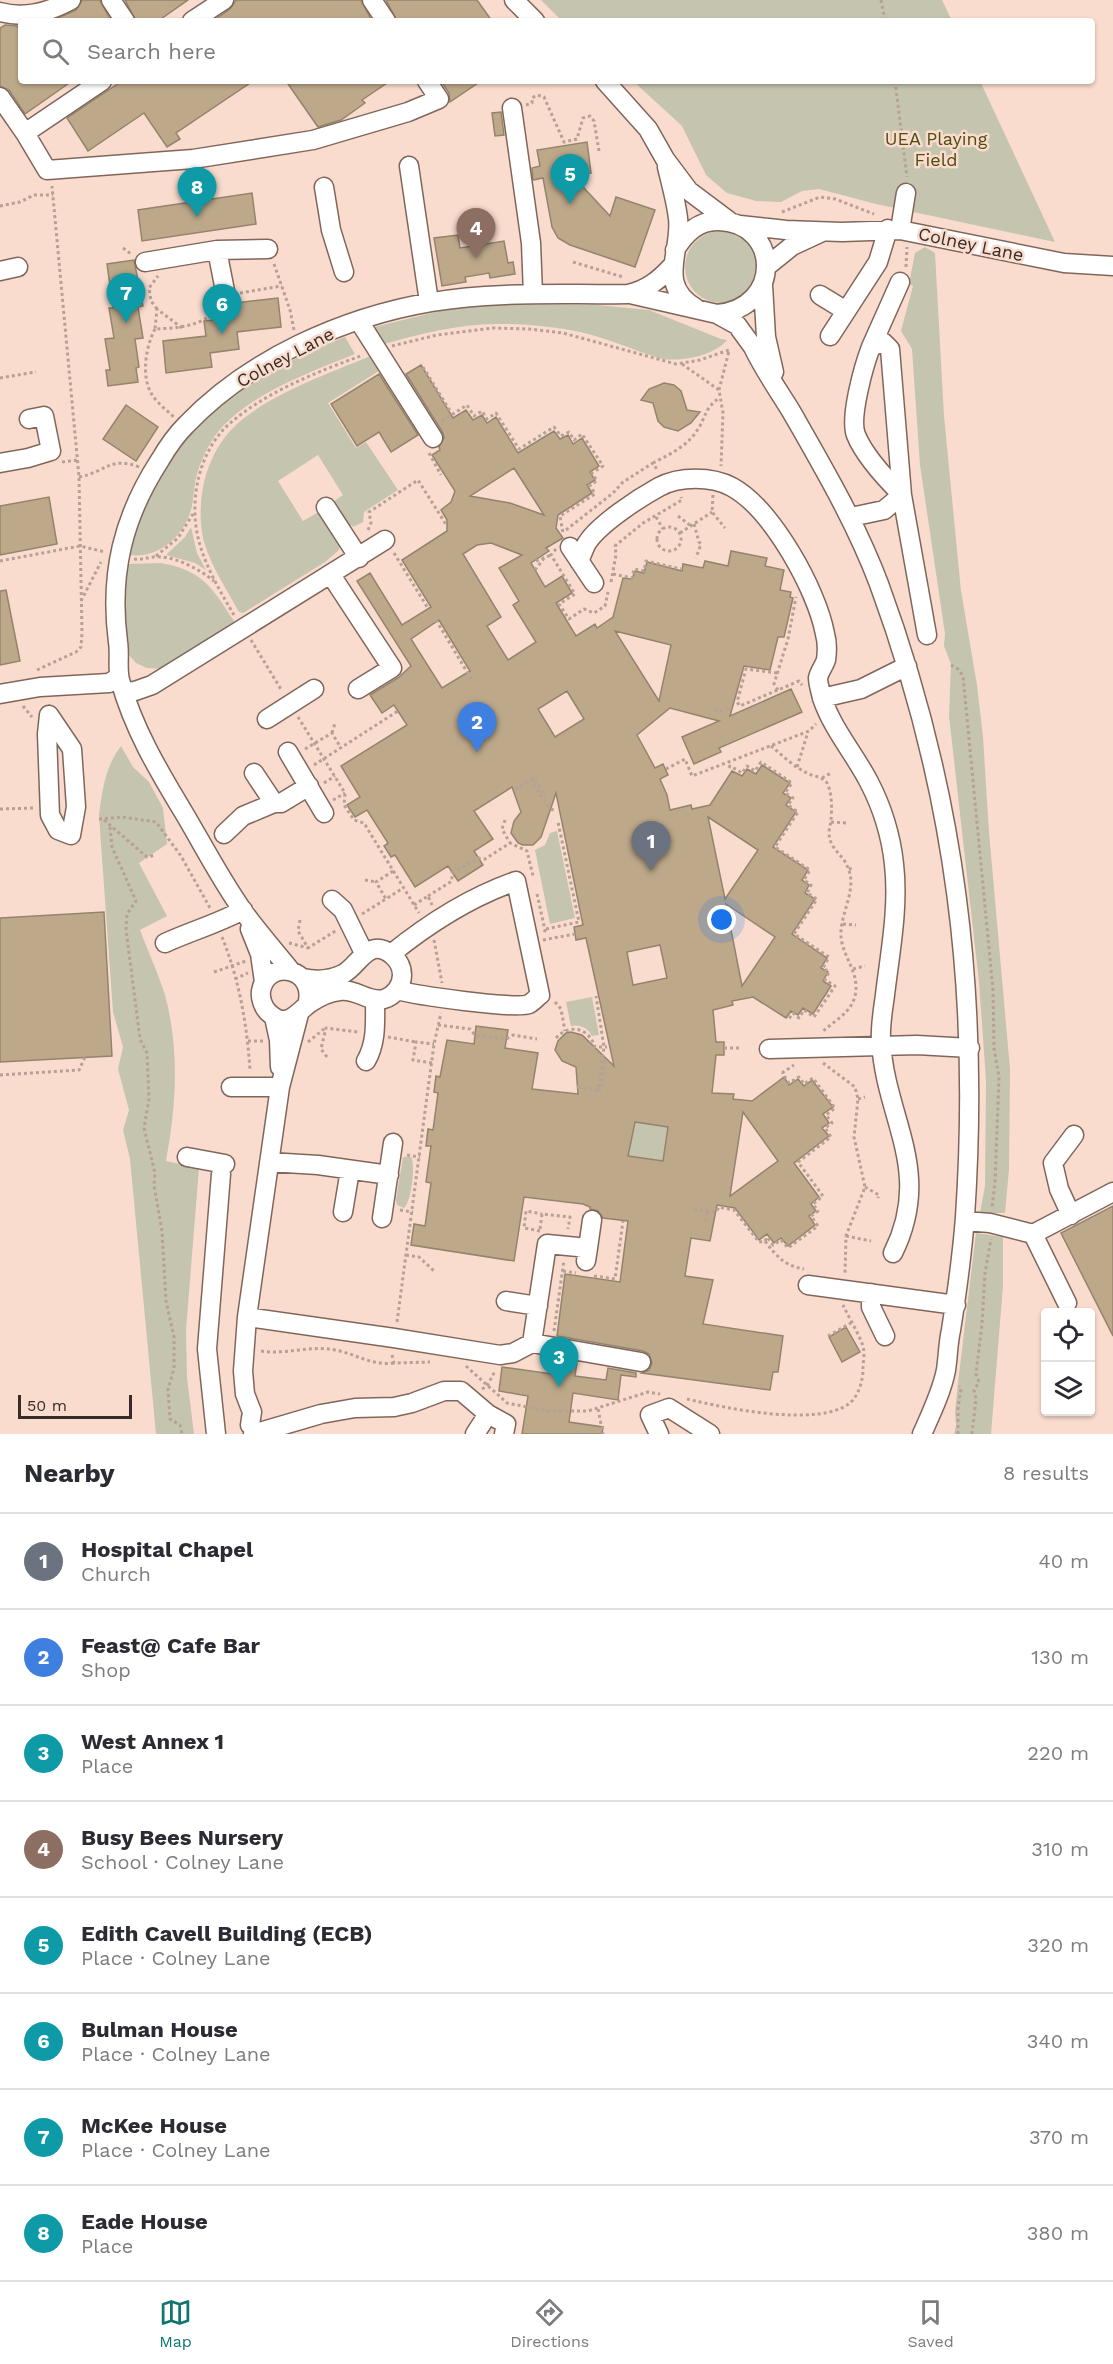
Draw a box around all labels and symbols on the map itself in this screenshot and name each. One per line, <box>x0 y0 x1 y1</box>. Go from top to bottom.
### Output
park label: UEA Playing Field <box>885 128 988 170</box>
pin: 5 <box>550 154 590 204</box>
pin: 8 <box>178 168 216 217</box>
pin: 4 <box>456 208 496 258</box>
street label: Colney Lane <box>916 223 1026 265</box>
pin: 7 <box>106 274 146 323</box>
pin: 6 <box>202 284 242 334</box>
street label: Colney Lane <box>233 323 337 391</box>
pin: 2 <box>458 702 496 752</box>
pin: 1 <box>632 822 670 871</box>
your location <box>707 905 736 934</box>
pin: 3 <box>540 1338 578 1387</box>
scale bar <box>18 1392 132 1420</box>

